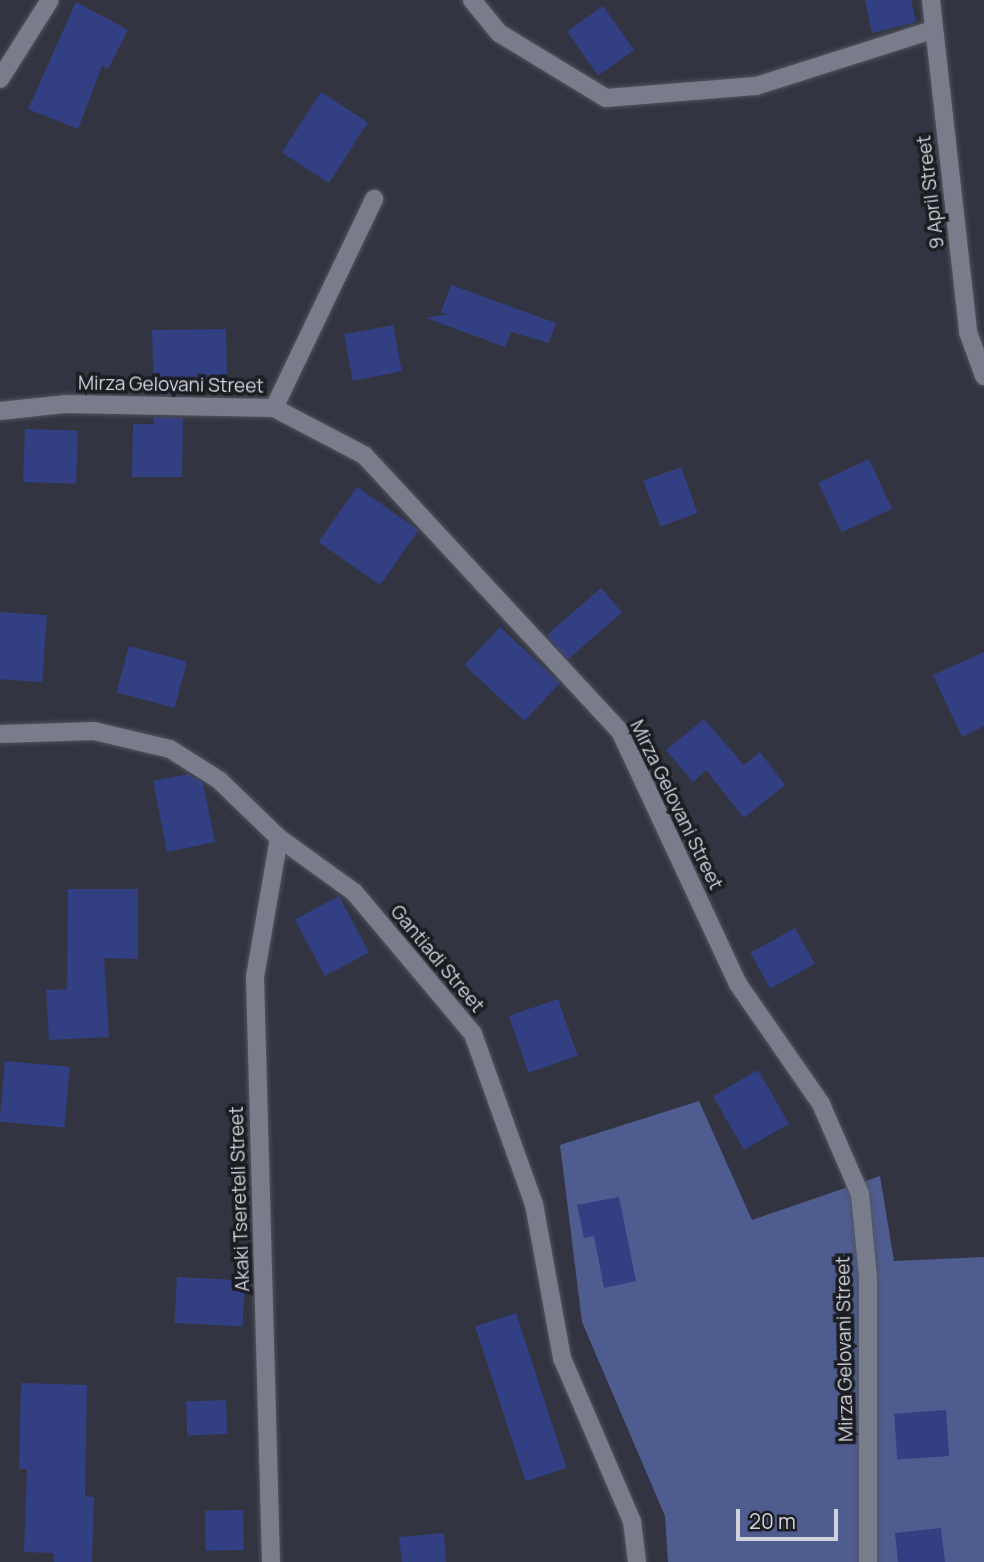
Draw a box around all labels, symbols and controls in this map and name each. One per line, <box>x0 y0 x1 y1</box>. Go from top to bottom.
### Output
street label: 9 April Street <box>913 134 949 250</box>
street label: Mirza Gelovani Street <box>78 372 264 398</box>
street label: Mirza Gelovani Street <box>625 716 727 894</box>
street label: Gantiadi Street <box>385 901 489 1017</box>
street label: Akaki Tsereteli Street <box>225 1106 255 1292</box>
street label: Mirza Gelovani Street <box>832 1256 858 1442</box>
scale bar <box>739 1496 841 1540</box>
text: 20 m <box>749 1507 796 1535</box>

